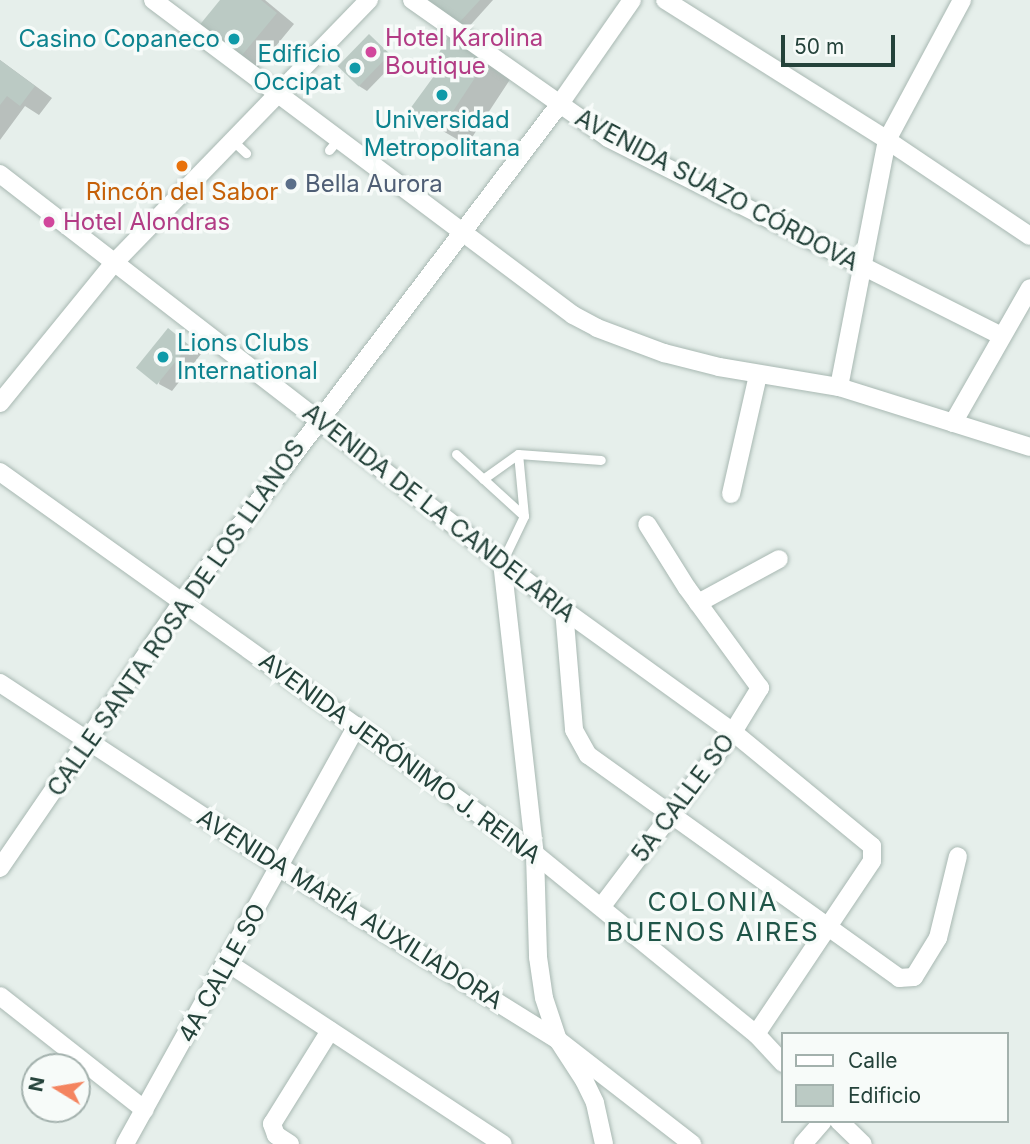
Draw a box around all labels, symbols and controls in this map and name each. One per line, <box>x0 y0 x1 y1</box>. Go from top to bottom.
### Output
scale bar <box>785 21 899 65</box>
place label: Hotel Karolina Boutique <box>385 24 543 80</box>
place label: Casino Copaneco <box>19 25 220 53</box>
marker: Casino Copaneco <box>226 31 242 47</box>
text: 50 m <box>794 34 844 59</box>
place label: Edificio Occipat <box>253 40 341 96</box>
marker: Hotel Karolina Boutique <box>363 44 379 60</box>
marker: Edificio Occipat <box>347 60 363 76</box>
marker: Universidad Metropolitana <box>434 87 450 103</box>
street label: AVENIDA SUAZO CÓRDOVA <box>570 103 864 277</box>
place label: Universidad Metropolitana <box>364 106 520 162</box>
marker: Rincón del Sabor <box>174 158 190 174</box>
place label: Bella Aurora <box>305 170 443 198</box>
marker: Bella Aurora <box>283 176 299 192</box>
place label: Rincón del Sabor <box>86 178 278 206</box>
place label: Hotel Alondras <box>63 208 230 236</box>
marker: Hotel Alondras <box>41 214 57 230</box>
place label: Lions Clubs International <box>177 329 318 385</box>
marker: Lions Clubs International <box>155 349 171 365</box>
street label: AVENIDA DE LA CANDELARIA <box>297 398 581 628</box>
street label: CALLE SANTA ROSA DE LOS LLANOS <box>41 434 311 802</box>
street label: AVENIDA JERÓNIMO J. REINA <box>254 646 546 870</box>
street label: 5A CALLE SO <box>625 728 741 868</box>
street label: AVENIDA MARÍA AUXILIADORA <box>192 803 508 1015</box>
district label: COLONIA BUENOS AIRES <box>608 886 818 948</box>
street label: 4A CALLE SO <box>172 898 272 1048</box>
legend <box>782 1032 1009 1123</box>
text: Calle <box>848 1048 898 1073</box>
north arrow <box>21 1053 91 1123</box>
text: N <box>24 1075 50 1094</box>
text: Edificio <box>848 1083 921 1108</box>

